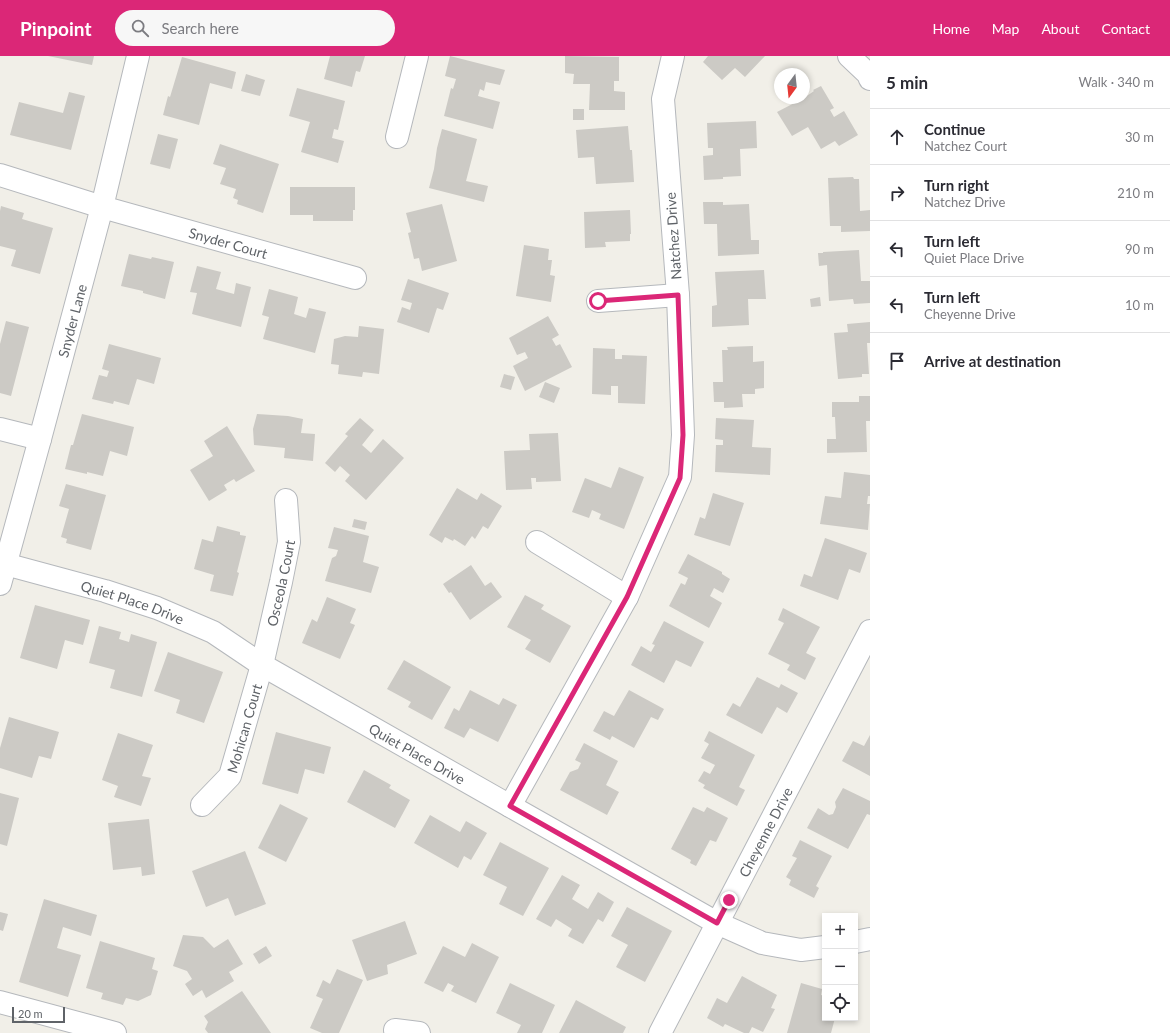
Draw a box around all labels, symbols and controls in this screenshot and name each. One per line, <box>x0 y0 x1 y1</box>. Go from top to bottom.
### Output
search box <box>115 10 395 46</box>
text: Pinpoint <box>20 17 91 40</box>
icon: search <box>129 17 151 39</box>
text: Search here <box>161 19 239 37</box>
text: Home <box>932 20 970 37</box>
text: Map <box>992 20 1019 37</box>
text: About <box>1041 20 1079 37</box>
text: Contact <box>1101 20 1150 37</box>
north arrow <box>774 68 810 104</box>
text: 5 min <box>886 72 928 93</box>
text: Walk · 340 m <box>1078 74 1154 90</box>
text: Continue <box>924 120 985 138</box>
icon: ahead <box>886 126 908 148</box>
text: 30 m <box>1125 129 1154 145</box>
text: Natchez Court <box>924 138 1007 154</box>
text: Turn right <box>924 176 989 194</box>
icon: right <box>886 182 908 204</box>
text: 210 m <box>1117 185 1154 201</box>
street label: Natchez Drive <box>661 192 685 280</box>
text: Natchez Drive <box>924 194 1005 210</box>
street label: Snyder Court <box>187 223 269 262</box>
text: Turn left <box>924 232 980 250</box>
icon: left <box>886 238 908 260</box>
text: 90 m <box>1125 241 1154 257</box>
text: Quiet Place Drive <box>924 250 1024 266</box>
street label: Snyder Lane <box>54 282 90 359</box>
text: Turn left <box>924 288 980 306</box>
route start <box>589 292 607 310</box>
icon: left <box>886 294 908 316</box>
text: 10 m <box>1125 297 1154 313</box>
text: Cheyenne Drive <box>924 306 1016 322</box>
icon: arrive <box>886 350 908 372</box>
text: Arrive at destination <box>924 352 1061 370</box>
street label: Osceola Court <box>263 538 298 628</box>
street label: Quiet Place Drive <box>79 576 187 627</box>
street label: Mohican Court <box>223 682 265 775</box>
street label: Quiet Place Drive <box>366 719 468 787</box>
street label: Cheyenne Drive <box>735 784 796 880</box>
route end <box>720 891 738 909</box>
map controls <box>822 913 858 1021</box>
button: + <box>822 913 858 949</box>
button: − <box>822 949 858 985</box>
button: locate <box>822 985 858 1021</box>
scale bar <box>12 1005 65 1024</box>
text: 20 m <box>18 1007 43 1020</box>

